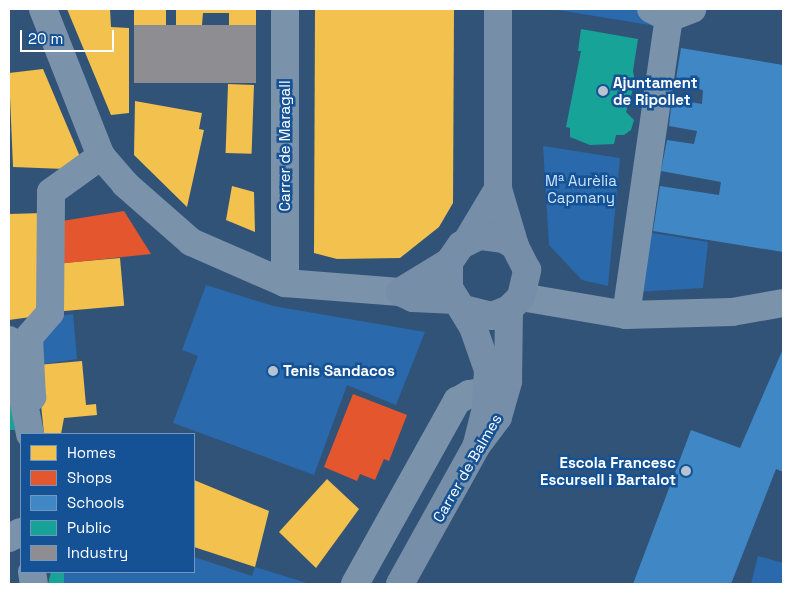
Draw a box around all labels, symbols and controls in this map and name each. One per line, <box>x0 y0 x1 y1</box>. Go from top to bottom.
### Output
scale bar <box>22 20 116 52</box>
text: 20 m <box>28 29 63 48</box>
place label: Ajuntament de Ripollet <box>613 73 698 108</box>
street label: Carrer de Maragall <box>276 80 294 212</box>
marker: Ajuntament de Ripollet <box>597 85 609 97</box>
park label: Mª Aurèlia Capmany <box>545 171 617 206</box>
place label: Tenis Sandacos <box>283 362 395 380</box>
marker: Tenis Sandacos <box>267 365 279 377</box>
street label: Carrer de Balmes <box>429 411 505 525</box>
legend <box>20 433 195 573</box>
text: Homes <box>67 443 116 462</box>
place label: Escola Francesc Escursell i Bartalot <box>540 453 676 488</box>
marker: Escola Francesc Escursell i Bartalot <box>680 465 692 477</box>
text: Shops <box>67 468 112 487</box>
text: Schools <box>67 493 124 512</box>
text: Public <box>67 518 111 537</box>
text: Industry <box>67 543 128 562</box>

